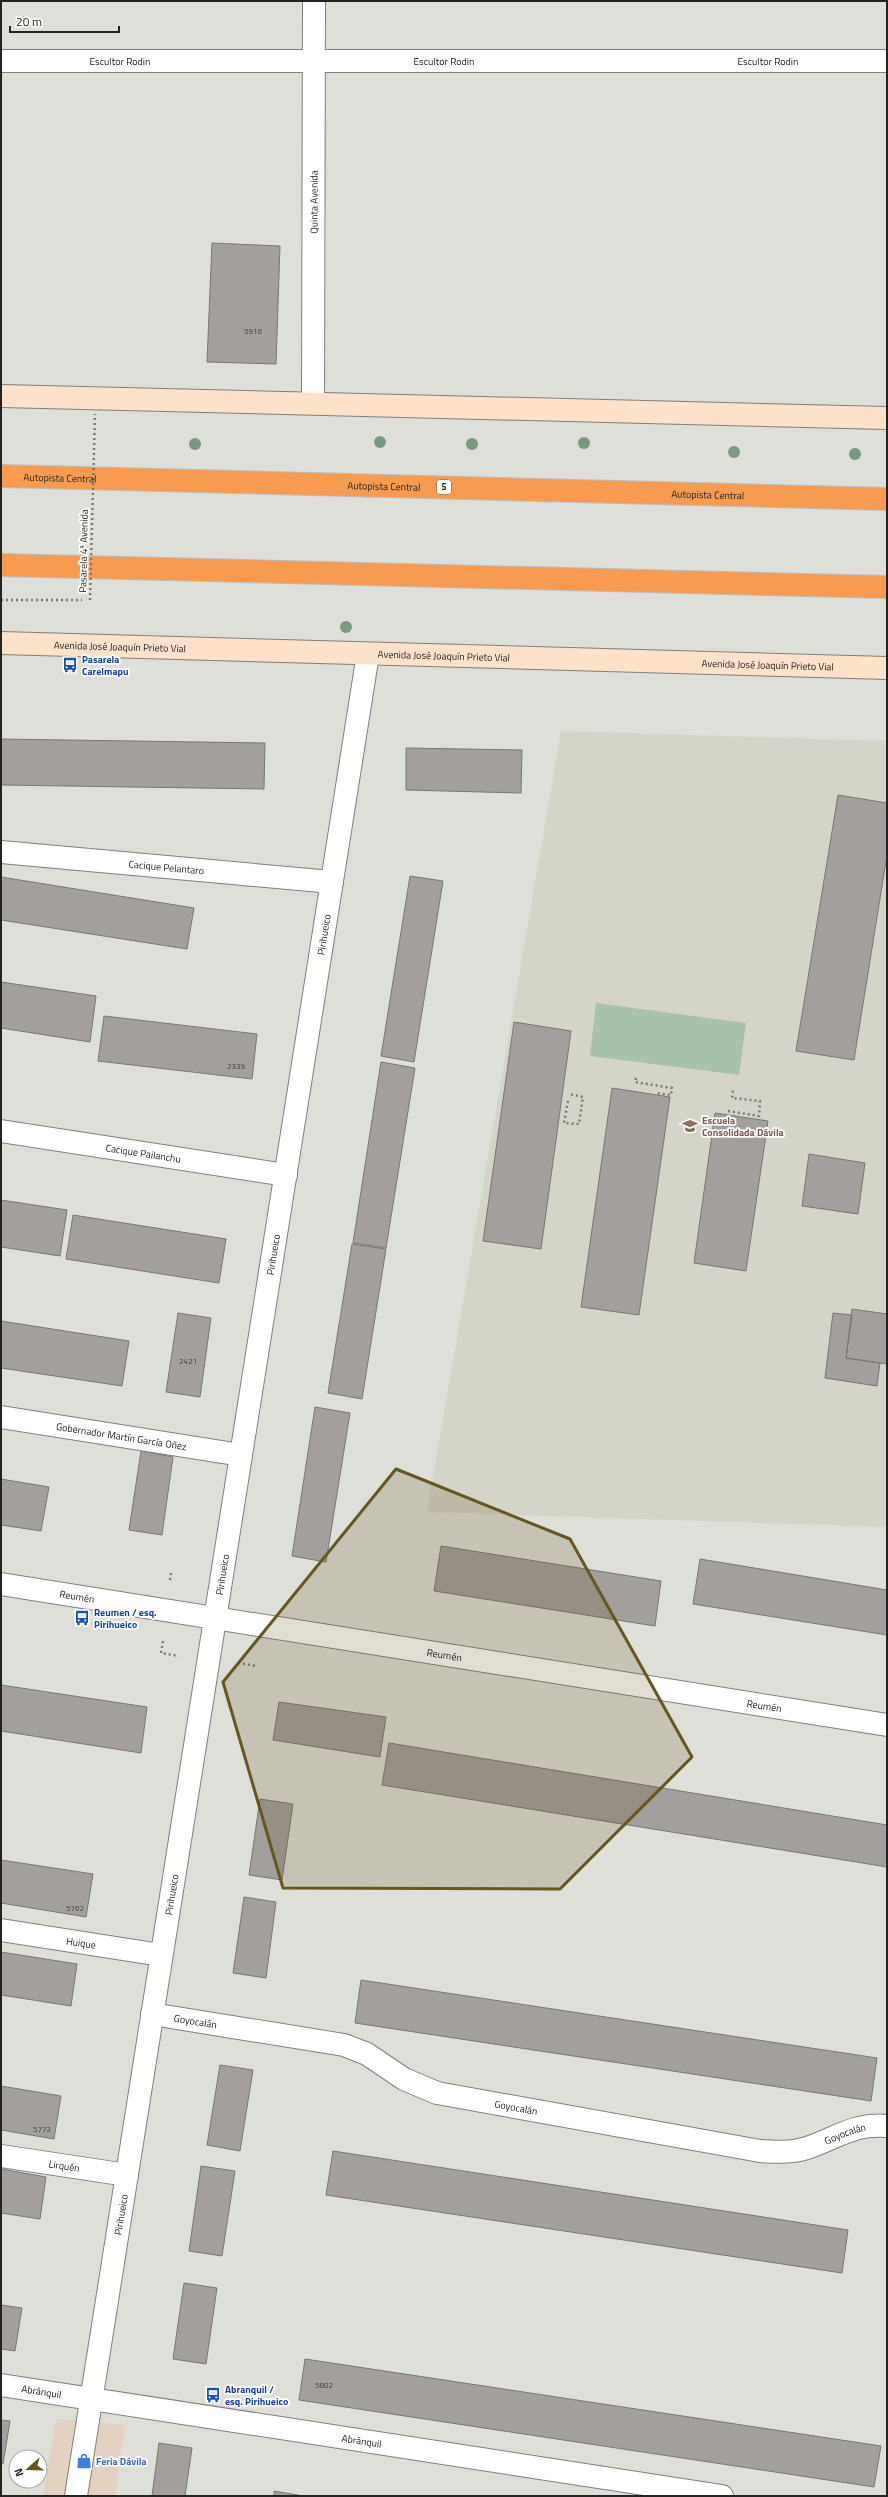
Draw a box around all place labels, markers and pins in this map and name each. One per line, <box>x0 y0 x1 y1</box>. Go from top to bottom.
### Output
place label: Pasarela Carelmapu <box>82 652 129 679</box>
bus stop icon: Pasarela Carelmapu <box>61 656 79 674</box>
place label: Escuela Consolidada Dávila <box>702 1113 784 1140</box>
school or university icon: Escuela Consolidada Dávila <box>681 1117 699 1135</box>
place label: Reumen / esq. Pirihueico <box>94 1605 157 1632</box>
bus stop icon: Reumen / esq. Pirihueico <box>73 1609 91 1627</box>
place label: Abranquil / esq. Pirihueico <box>225 2382 288 2409</box>
bus stop icon: Abranquil / esq. Pirihueico <box>204 2386 222 2404</box>
shop icon: Feria Dávila <box>75 2452 93 2470</box>
place label: Feria Dávila <box>96 2454 147 2469</box>

